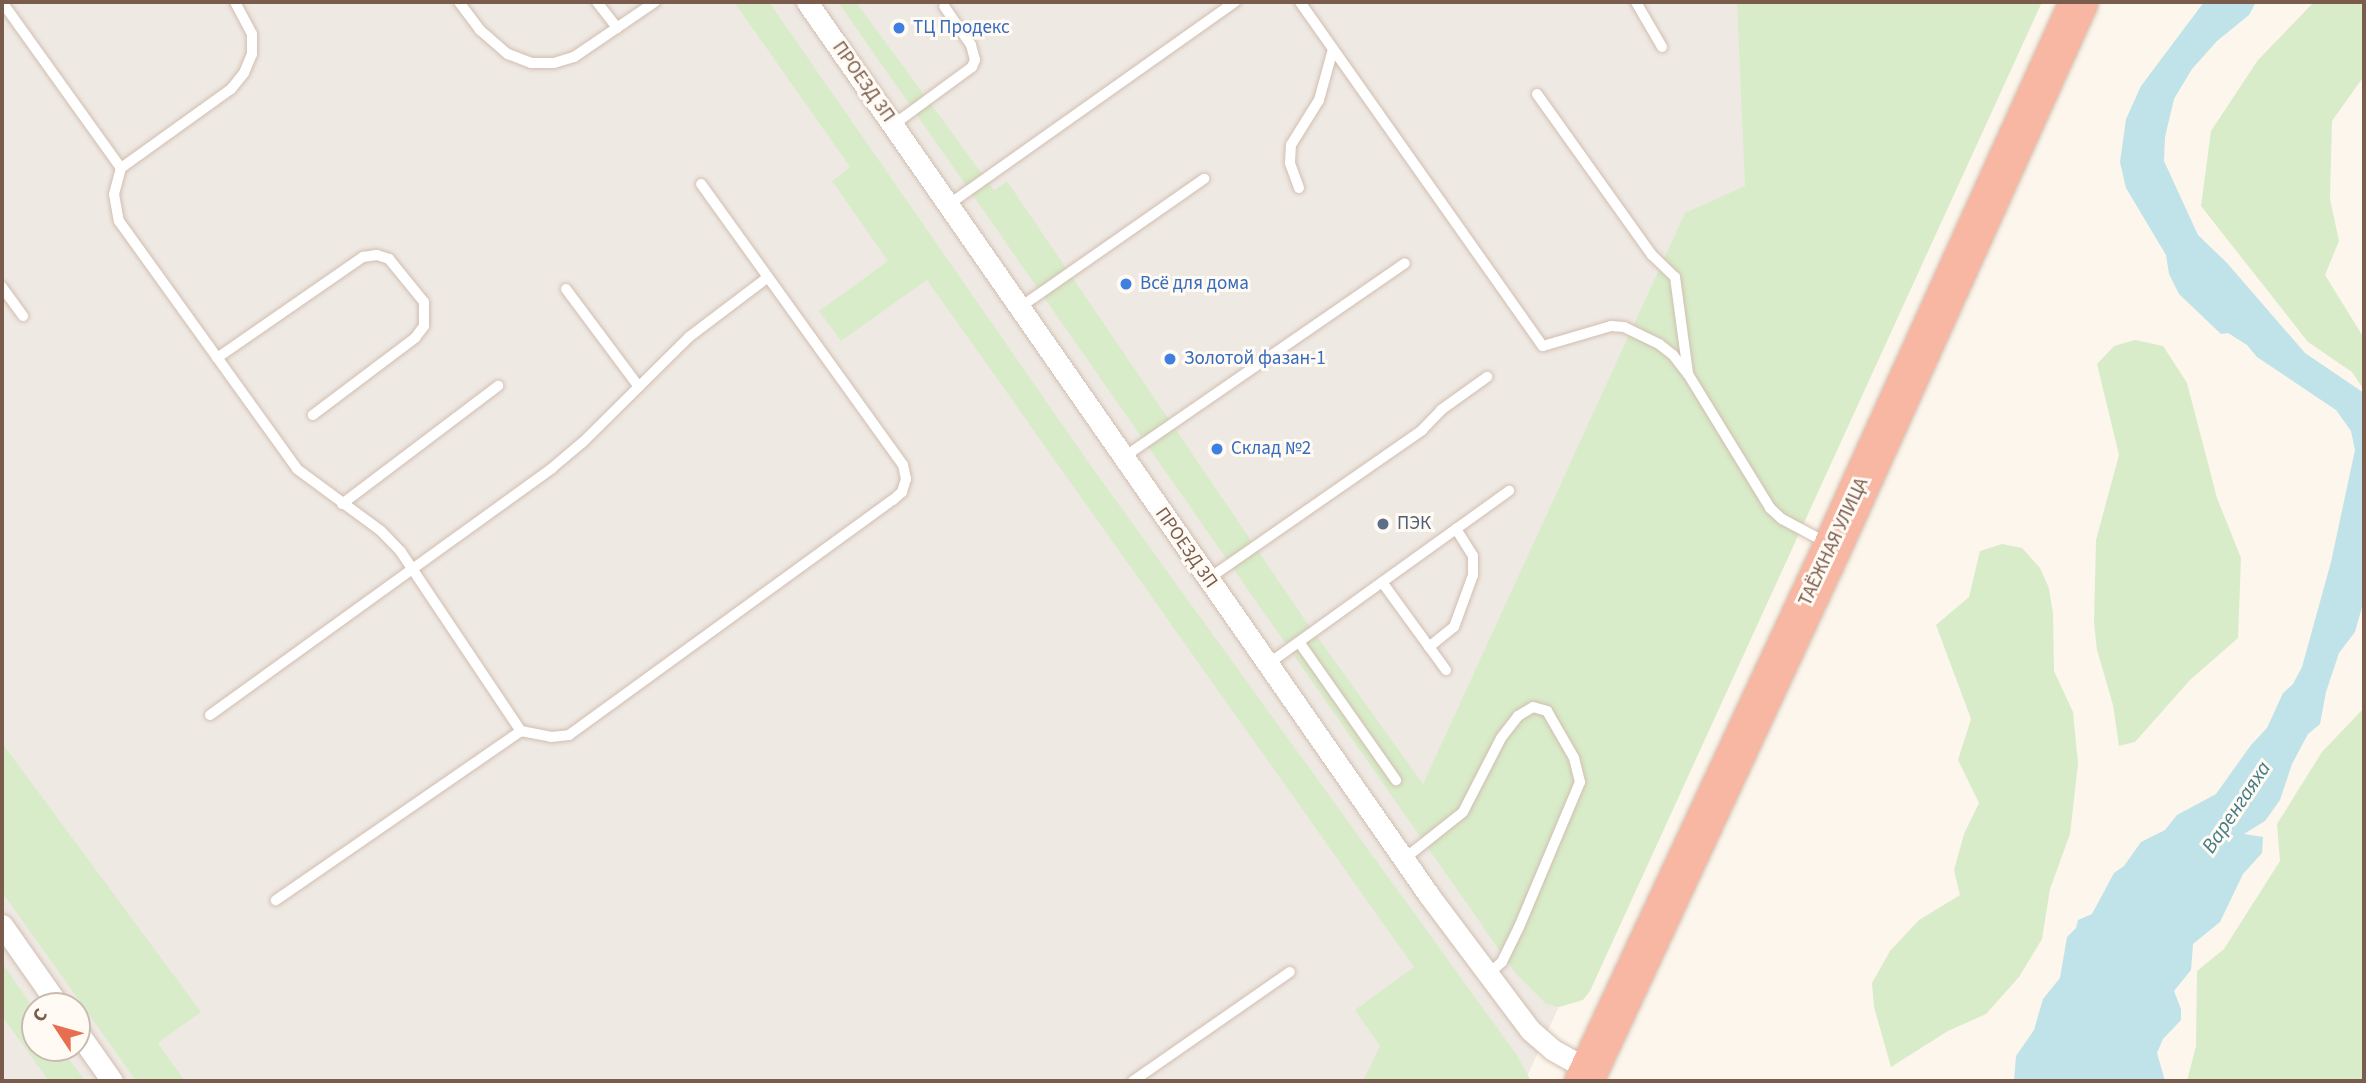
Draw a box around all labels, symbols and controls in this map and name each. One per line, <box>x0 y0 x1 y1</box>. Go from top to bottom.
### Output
place label: ТЦ Продекс <box>913 17 1010 39</box>
marker: ТЦ Продекс <box>891 20 907 36</box>
street label: ПРОЕЗД 3П <box>827 37 899 127</box>
place label: Всё для дома <box>1140 273 1249 295</box>
marker: Всё для дома <box>1118 276 1134 292</box>
place label: Золотой фазан-1 <box>1184 348 1326 370</box>
marker: Золотой фазан-1 <box>1162 351 1178 367</box>
place label: Склад №2 <box>1231 438 1311 460</box>
marker: Склад №2 <box>1209 441 1225 457</box>
street label: ТАЁЖНАЯ УЛИЦА <box>1794 474 1874 610</box>
street label: ПРОЕЗД 3П <box>1150 503 1222 593</box>
place label: ПЭК <box>1397 513 1431 535</box>
marker: ПЭК <box>1375 516 1391 532</box>
water label: Варенгаяха <box>2196 756 2276 858</box>
north arrow <box>21 992 91 1062</box>
text: С <box>26 1003 54 1028</box>

